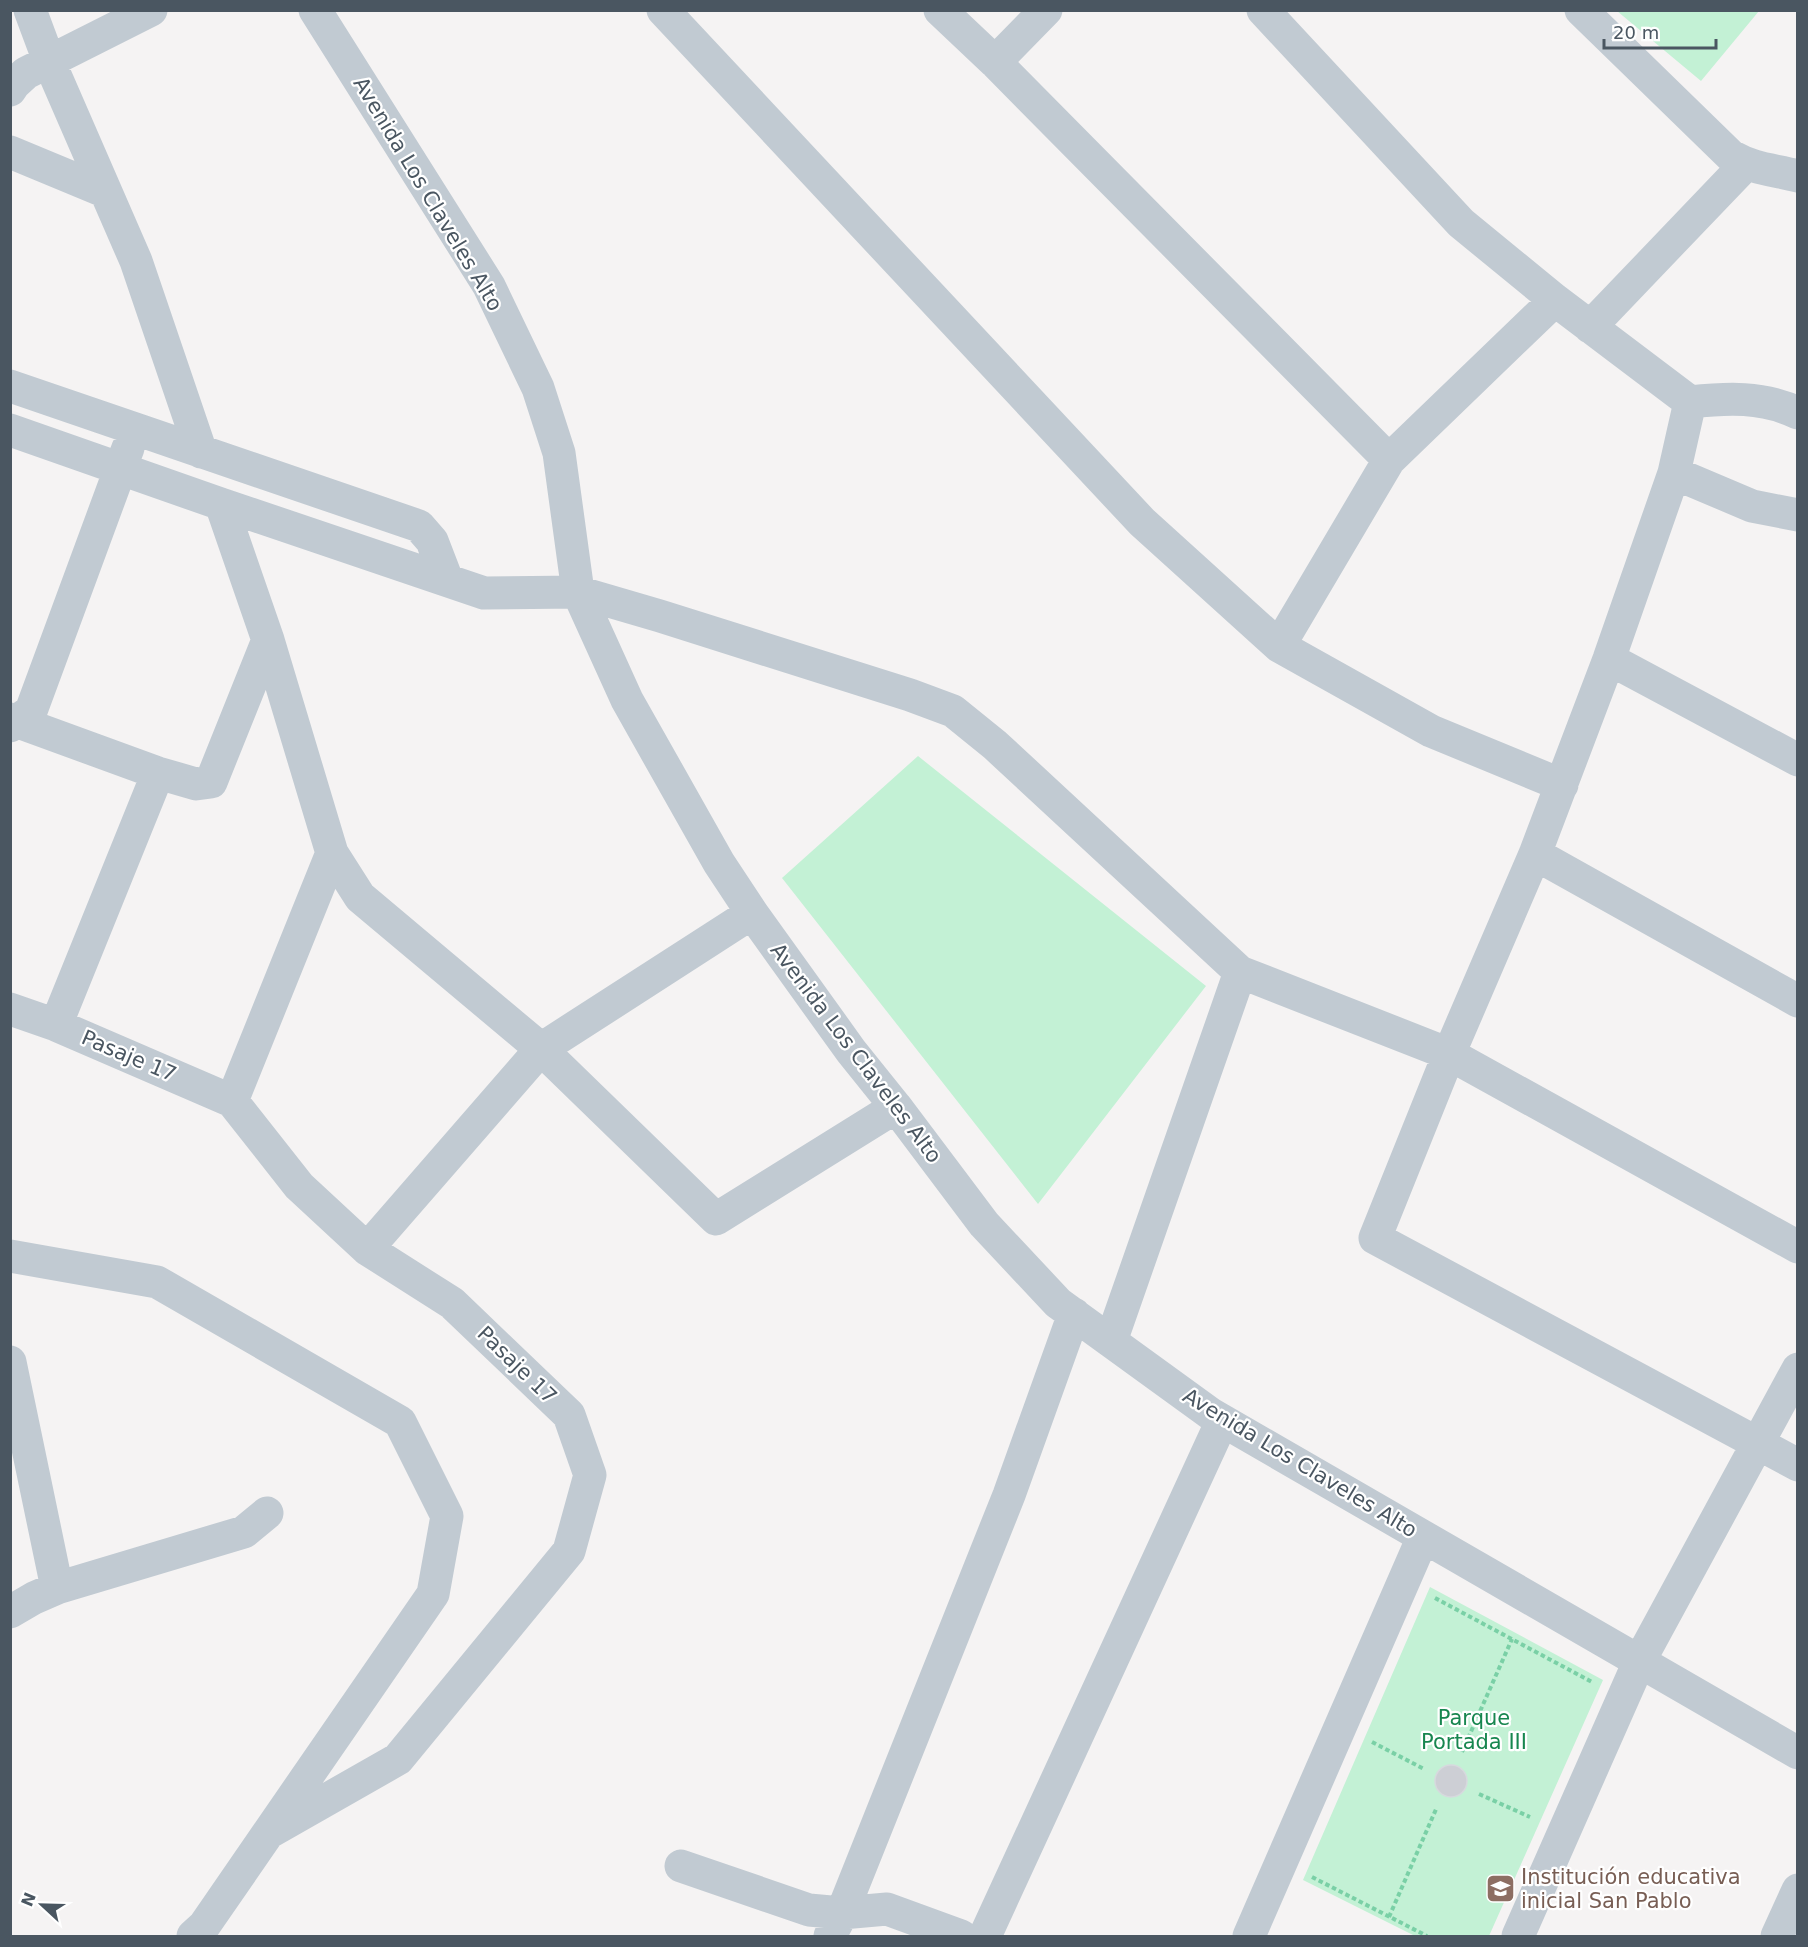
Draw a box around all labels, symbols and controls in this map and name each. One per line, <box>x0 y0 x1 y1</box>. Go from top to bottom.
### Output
scale bar <box>1604 12 1716 50</box>
text: 20 m <box>1613 22 1659 43</box>
street label: Avenida Los Claveles Alto <box>349 73 507 315</box>
street label: Avenida Los Claveles Alto <box>766 938 946 1168</box>
street label: Pasaje 17 <box>78 1025 180 1087</box>
street label: Pasaje 17 <box>472 1321 562 1409</box>
street label: Avenida Los Claveles Alto <box>1179 1384 1421 1542</box>
park label: Parque Portada III <box>1421 1706 1527 1754</box>
place label: Institución educativa inicial San Pablo <box>1521 1865 1741 1913</box>
school or university icon: Institución educativa inicial San Pablo <box>1484 1873 1516 1905</box>
north arrow <box>12 1875 72 1935</box>
text: N <box>17 1890 40 1909</box>

